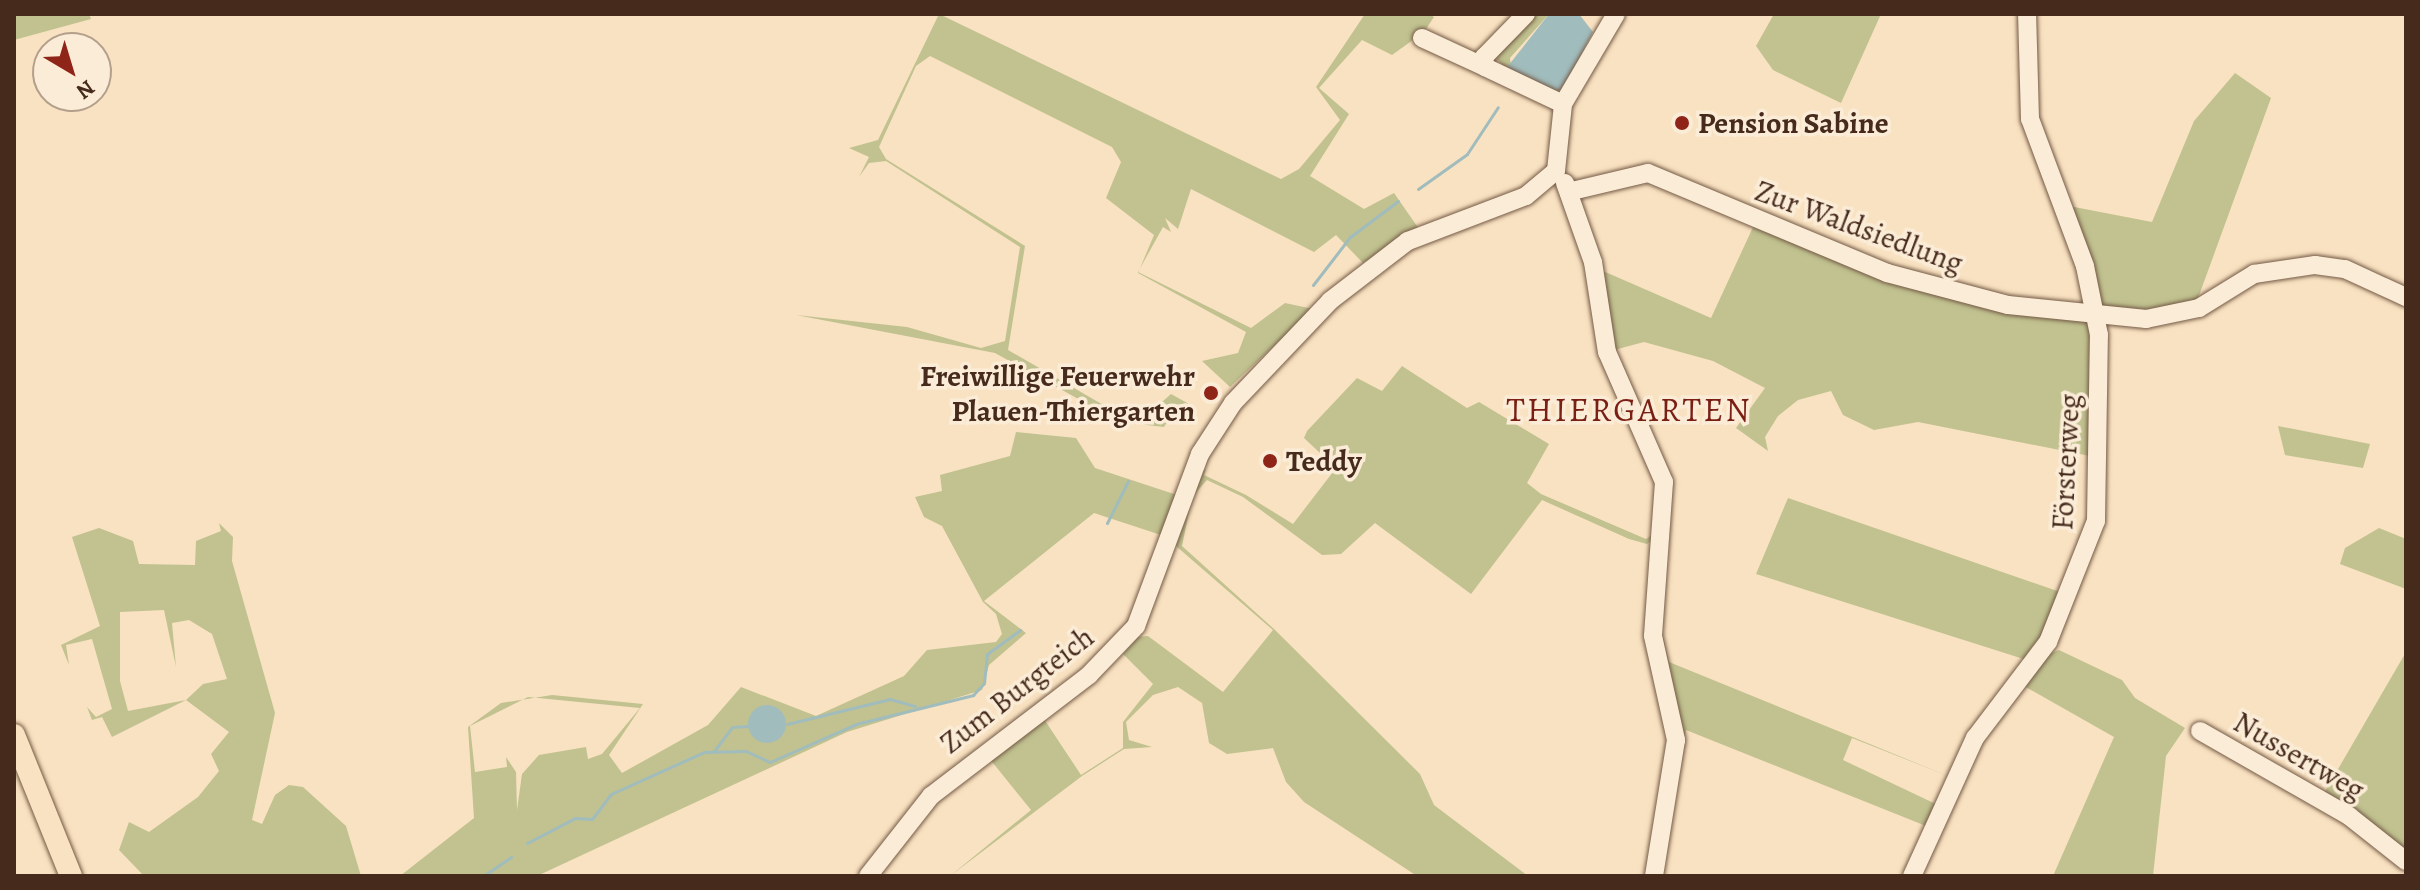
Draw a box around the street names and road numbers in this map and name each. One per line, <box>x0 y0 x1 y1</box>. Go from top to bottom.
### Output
street label: Zur Waldsiedlung <box>1750 173 1968 281</box>
street label: Försterweg <box>2044 393 2088 531</box>
street label: Zum Burgteich <box>933 619 1101 761</box>
street label: Nussertweg <box>2227 704 2371 808</box>

